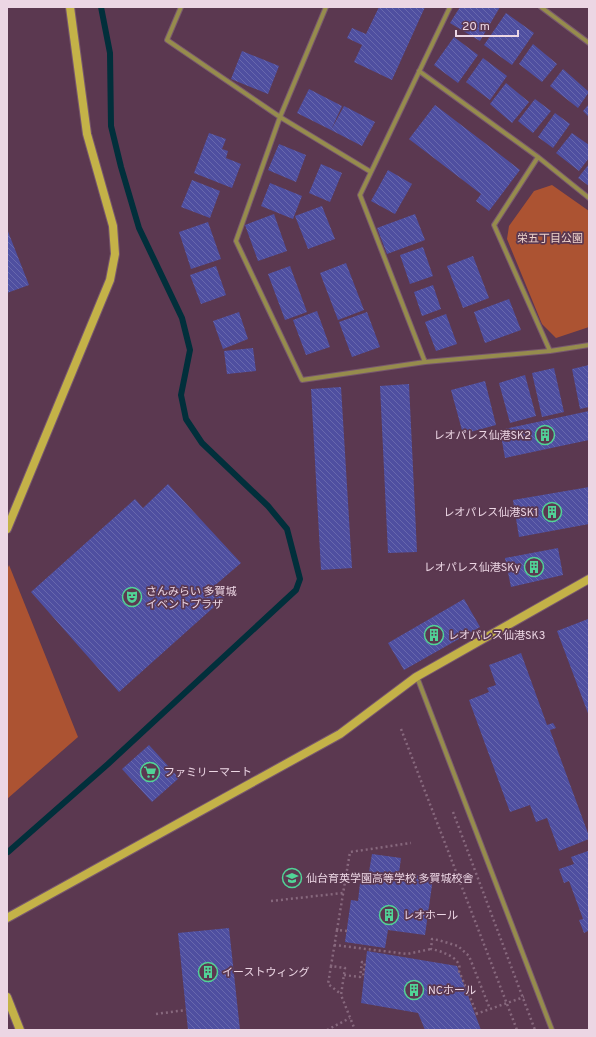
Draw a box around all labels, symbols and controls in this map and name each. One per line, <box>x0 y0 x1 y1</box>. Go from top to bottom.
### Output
scale bar <box>456 12 518 38</box>
text: 20 m <box>462 19 490 35</box>
park label: 栄五丁目公園 <box>517 232 583 246</box>
building icon: レオパレス仙港SK2 <box>534 424 556 446</box>
place label: レオパレス仙港SK2 <box>433 429 531 443</box>
building icon: レオパレス仙港SK1 <box>541 501 563 523</box>
place label: レオパレス仙港SK1 <box>443 506 538 520</box>
building icon: レオパレス仙港SKy <box>523 556 545 578</box>
place label: レオパレス仙港SKy <box>424 561 520 575</box>
place label: さんみらい 多賀城 イベントプラザ <box>146 585 237 612</box>
theatre icon: さんみらい 多賀城 イベントプラザ <box>121 586 143 608</box>
building icon: レオパレス仙港SK3 <box>423 624 445 646</box>
place label: レオパレス仙港SK3 <box>448 629 545 643</box>
supermarket icon: ファミリーマート <box>139 761 161 783</box>
place label: ファミリーマート <box>164 766 252 780</box>
school or university icon: 仙台育英学園高等学校 多賀城校舎 <box>281 867 303 889</box>
place label: 仙台育英学園高等学校 多賀城校舎 <box>306 872 474 886</box>
building icon: レオホール <box>378 904 400 926</box>
place label: レオホール <box>403 909 458 923</box>
building icon: イーストウィング <box>197 961 219 983</box>
place label: イーストウィング <box>222 966 309 980</box>
building icon: NCホール <box>403 979 425 1001</box>
place label: NCホール <box>428 984 476 998</box>

